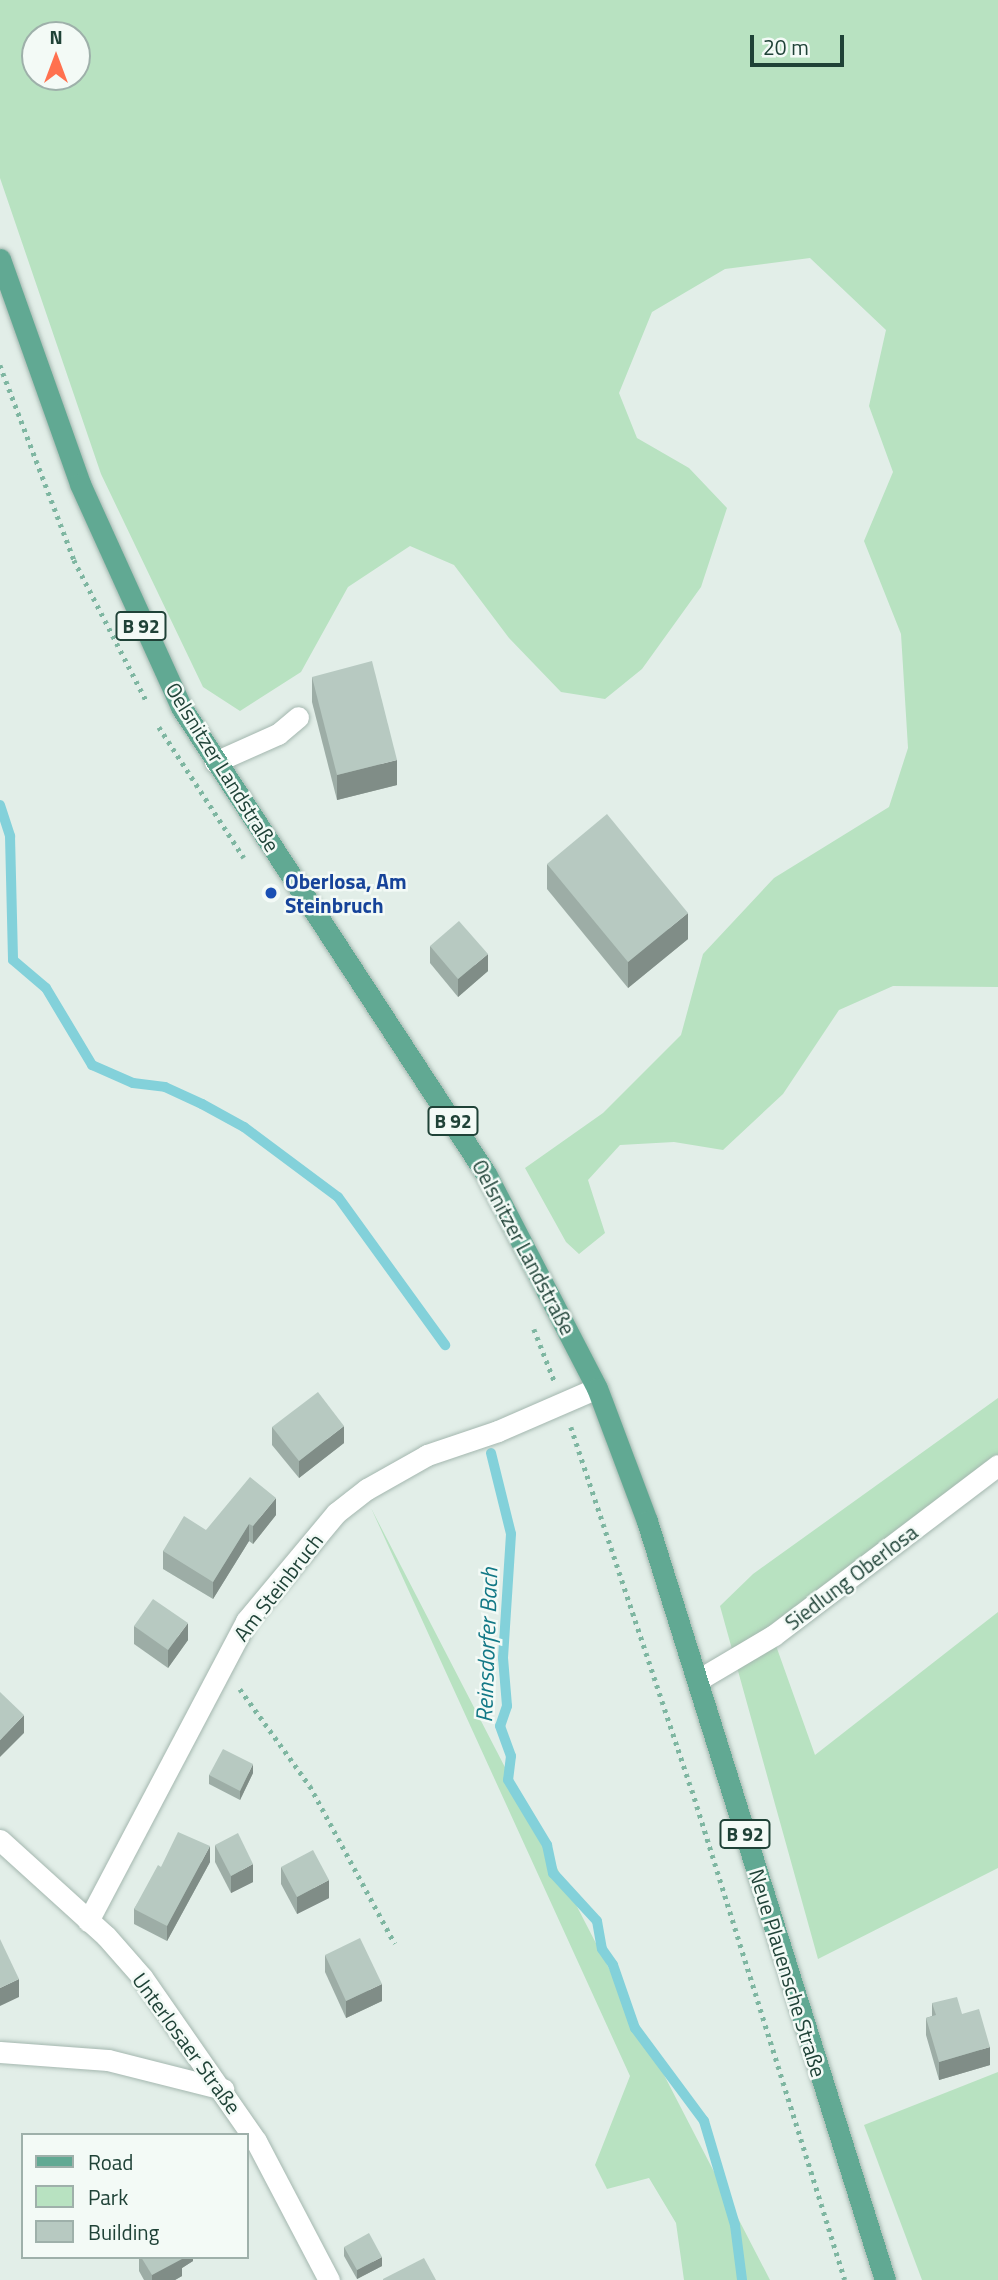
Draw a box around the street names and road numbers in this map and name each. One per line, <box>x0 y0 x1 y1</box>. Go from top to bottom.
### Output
road number: B 92 <box>115 610 167 642</box>
street label: Oelsnitzer Landstraße <box>161 678 285 856</box>
road number: B 92 <box>427 1106 479 1136</box>
street label: Oelsnitzer Landstraße <box>467 1155 581 1339</box>
street label: Siedlung Oberlosa <box>780 1519 922 1635</box>
street label: Am Steinbruch <box>228 1528 328 1646</box>
road number: B 92 <box>719 1818 771 1850</box>
street label: Neue Plauensche Straße <box>744 1866 832 2080</box>
street label: Unterlosaer Straße <box>128 1968 246 2118</box>

